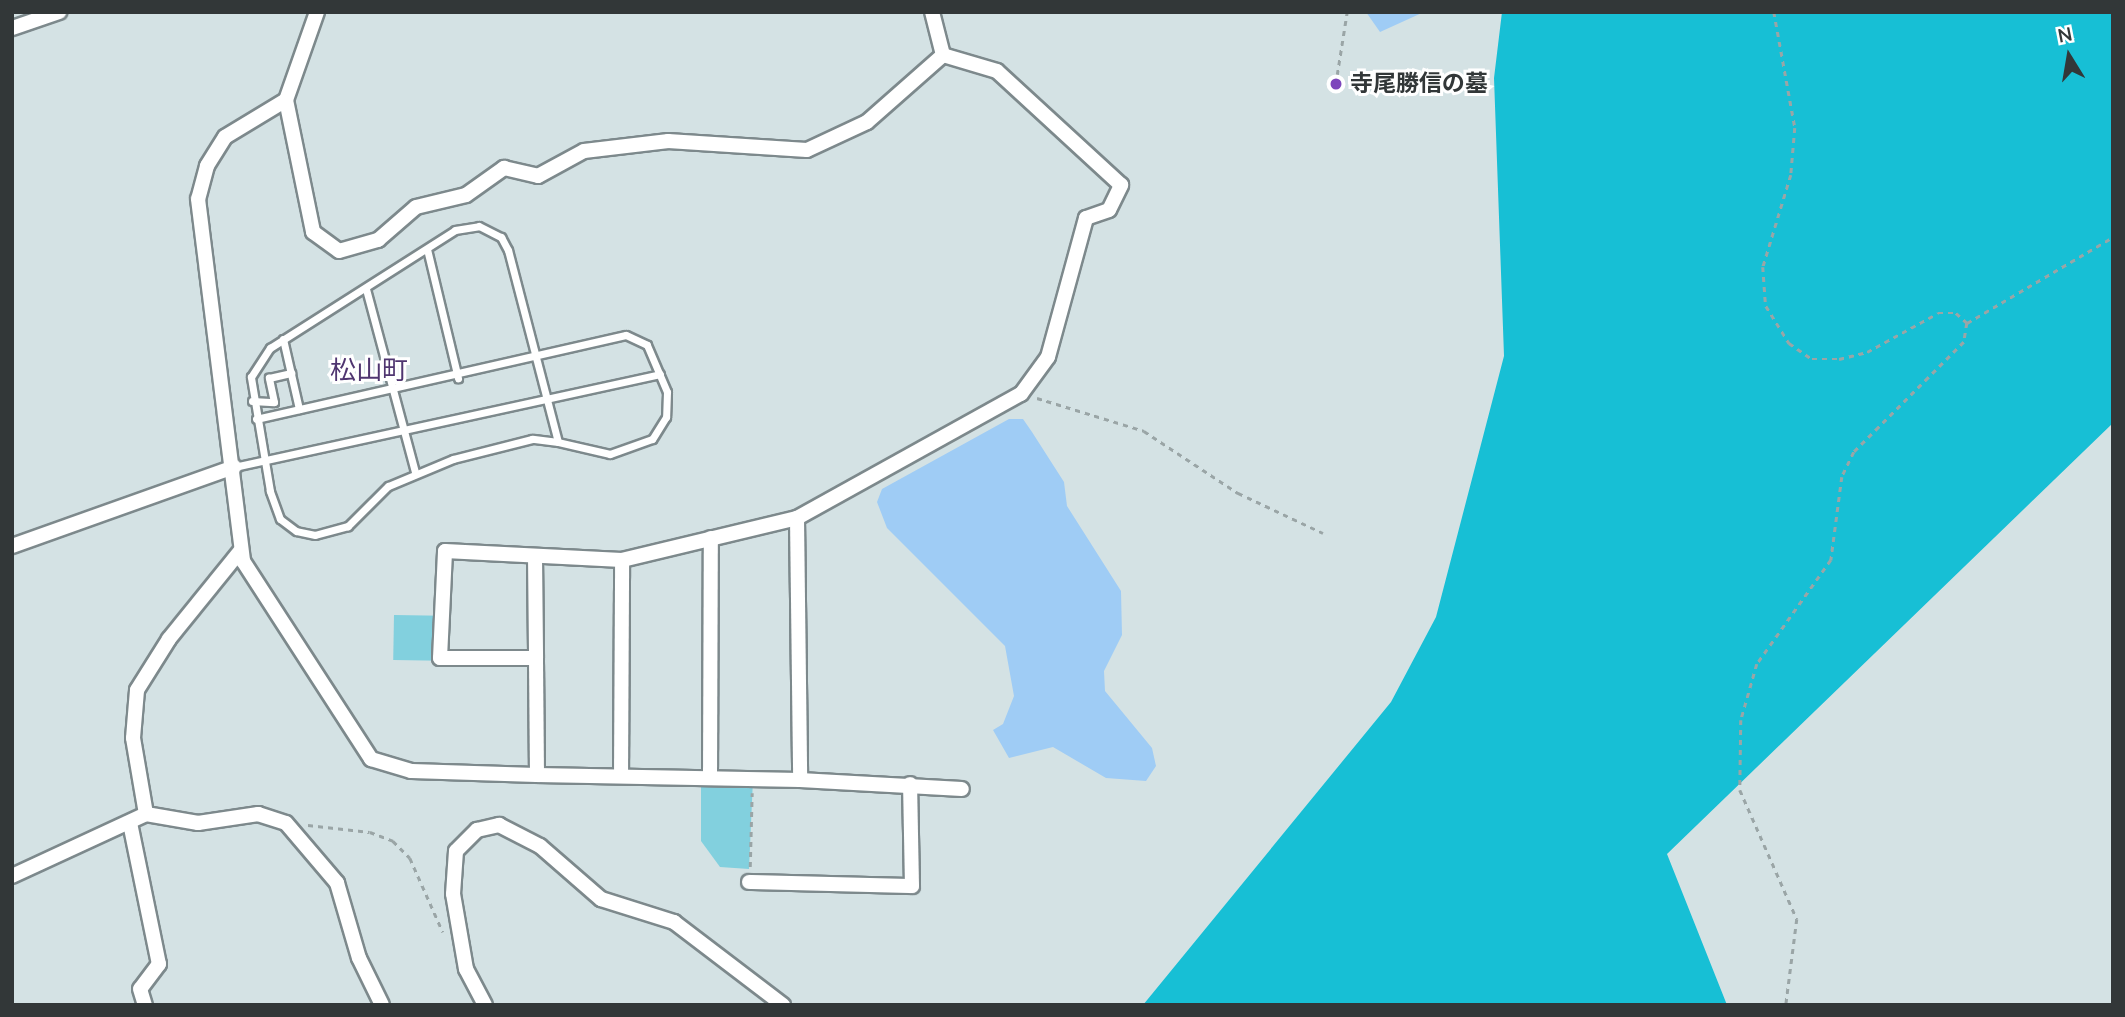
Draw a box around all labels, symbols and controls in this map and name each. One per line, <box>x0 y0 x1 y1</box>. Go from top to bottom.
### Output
north arrow <box>2034 21 2104 91</box>
text: N <box>2056 21 2074 50</box>
place label: 寺尾勝信の墓 <box>1350 70 1488 98</box>
marker: 寺尾勝信の墓 <box>1328 76 1344 92</box>
district label: 松山町 <box>330 355 408 387</box>

